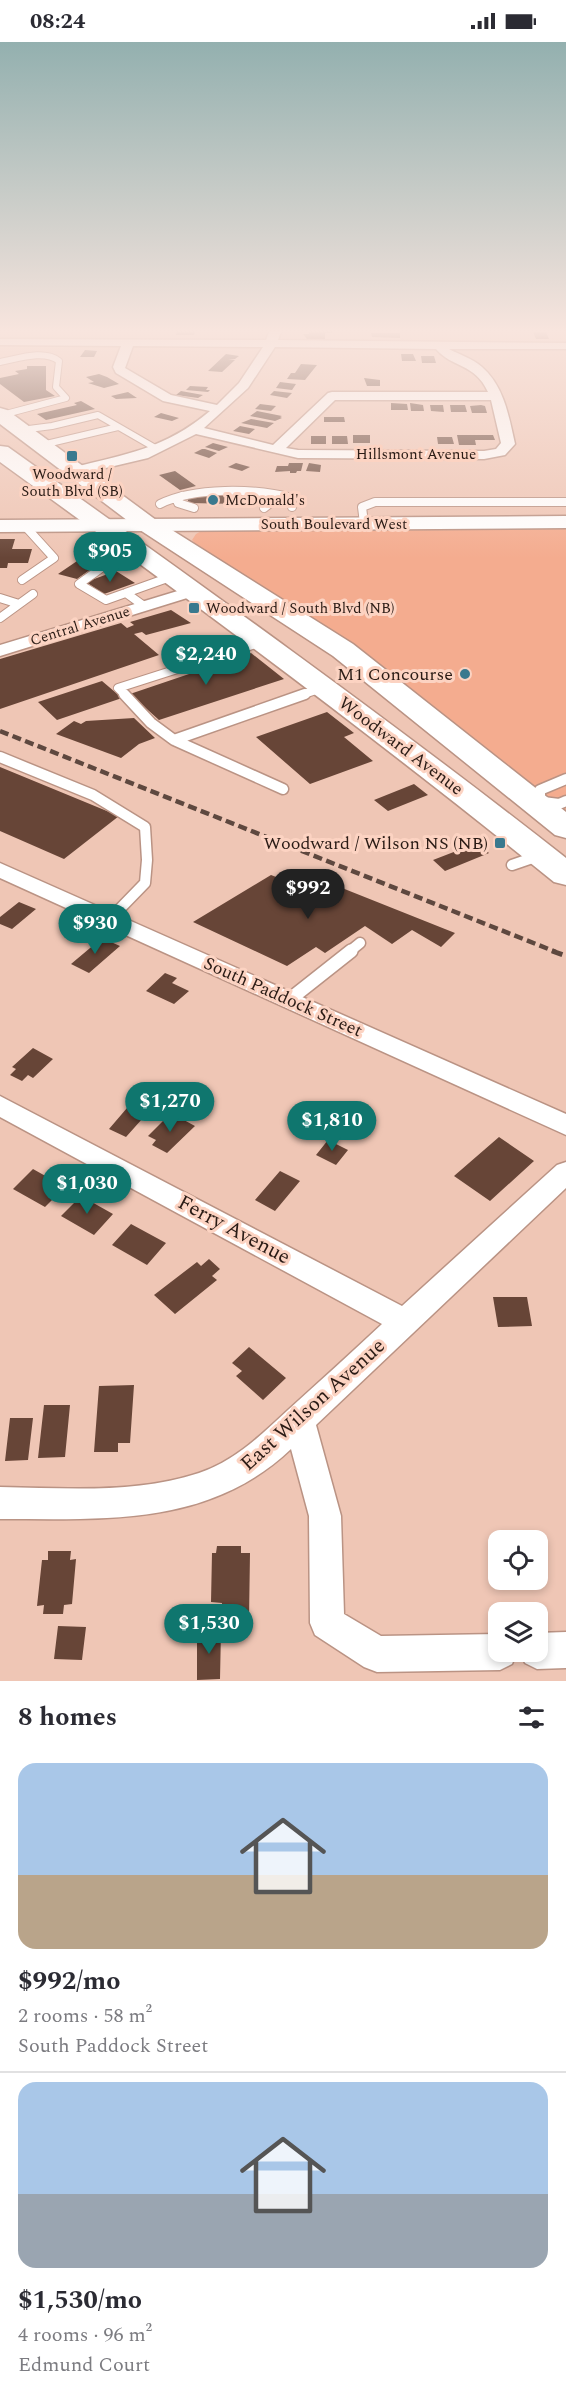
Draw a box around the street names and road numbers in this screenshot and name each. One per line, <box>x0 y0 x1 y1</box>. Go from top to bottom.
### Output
street label: Hillsmont Avenue <box>356 443 476 466</box>
street label: South Boulevard West <box>261 513 407 536</box>
street label: Central Avenue <box>27 600 133 652</box>
street label: Woodward Avenue <box>333 690 469 802</box>
street label: South Paddock Street <box>199 950 367 1044</box>
street label: Ferry Avenue <box>172 1187 296 1273</box>
street label: East Wilson Avenue <box>233 1331 393 1479</box>

